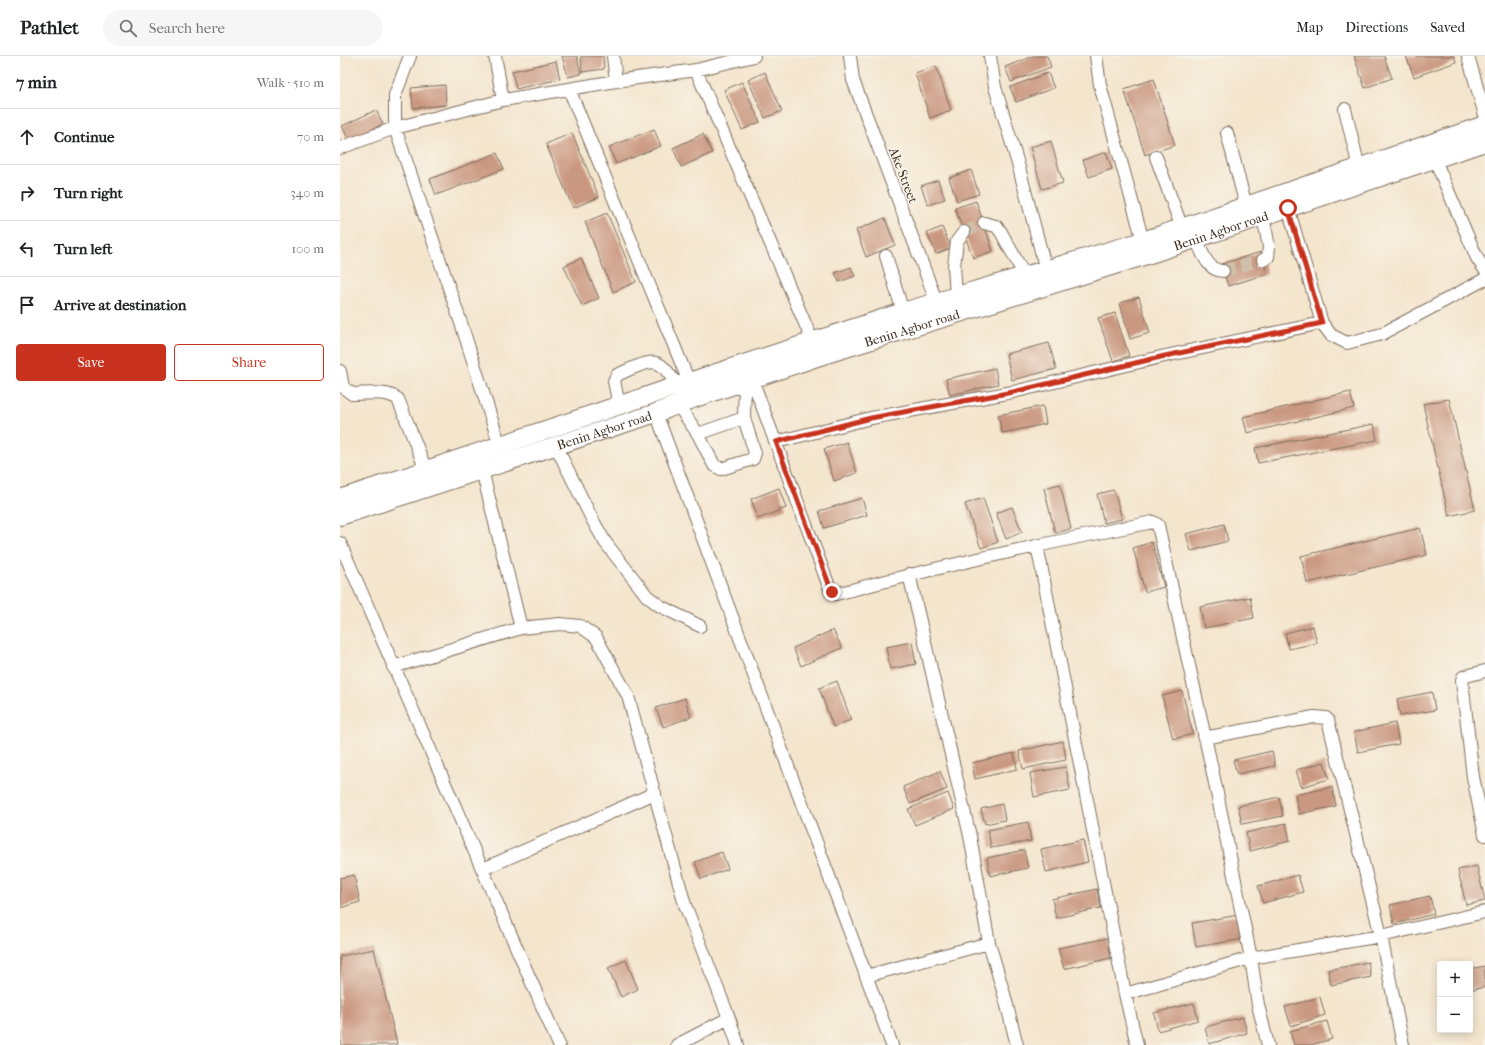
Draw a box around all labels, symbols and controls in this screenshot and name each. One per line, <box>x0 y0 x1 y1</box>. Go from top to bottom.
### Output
search box <box>103 10 383 46</box>
text: Pathlet <box>20 17 79 39</box>
icon: search <box>117 17 139 39</box>
text: Search here <box>149 19 225 37</box>
text: Map <box>1296 19 1323 36</box>
text: Directions <box>1345 19 1408 36</box>
text: Saved <box>1430 19 1465 36</box>
text: 7 min <box>16 72 57 92</box>
text: Walk · 510 m <box>257 75 324 90</box>
icon: ahead <box>16 126 38 148</box>
text: Continue <box>54 128 114 146</box>
text: 70 m <box>297 129 324 144</box>
street label: Ake Street <box>886 144 921 205</box>
icon: right <box>16 182 38 204</box>
text: Turn right <box>54 184 123 202</box>
text: 340 m <box>290 185 324 200</box>
route start <box>1279 199 1297 217</box>
street label: Benin Agbor road <box>1172 208 1271 254</box>
icon: left <box>16 238 38 260</box>
text: Turn left <box>54 240 112 258</box>
text: 100 m <box>291 241 324 256</box>
icon: arrive <box>16 294 38 316</box>
text: Arrive at destination <box>54 296 186 314</box>
street label: Benin Agbor road <box>862 306 962 350</box>
button: Save <box>16 344 166 381</box>
button: Share <box>174 344 324 381</box>
street label: Benin Agbor road <box>555 408 655 453</box>
route end <box>823 583 841 601</box>
map controls <box>1437 961 1473 1033</box>
button: + <box>1437 961 1473 997</box>
button: − <box>1437 997 1473 1033</box>

